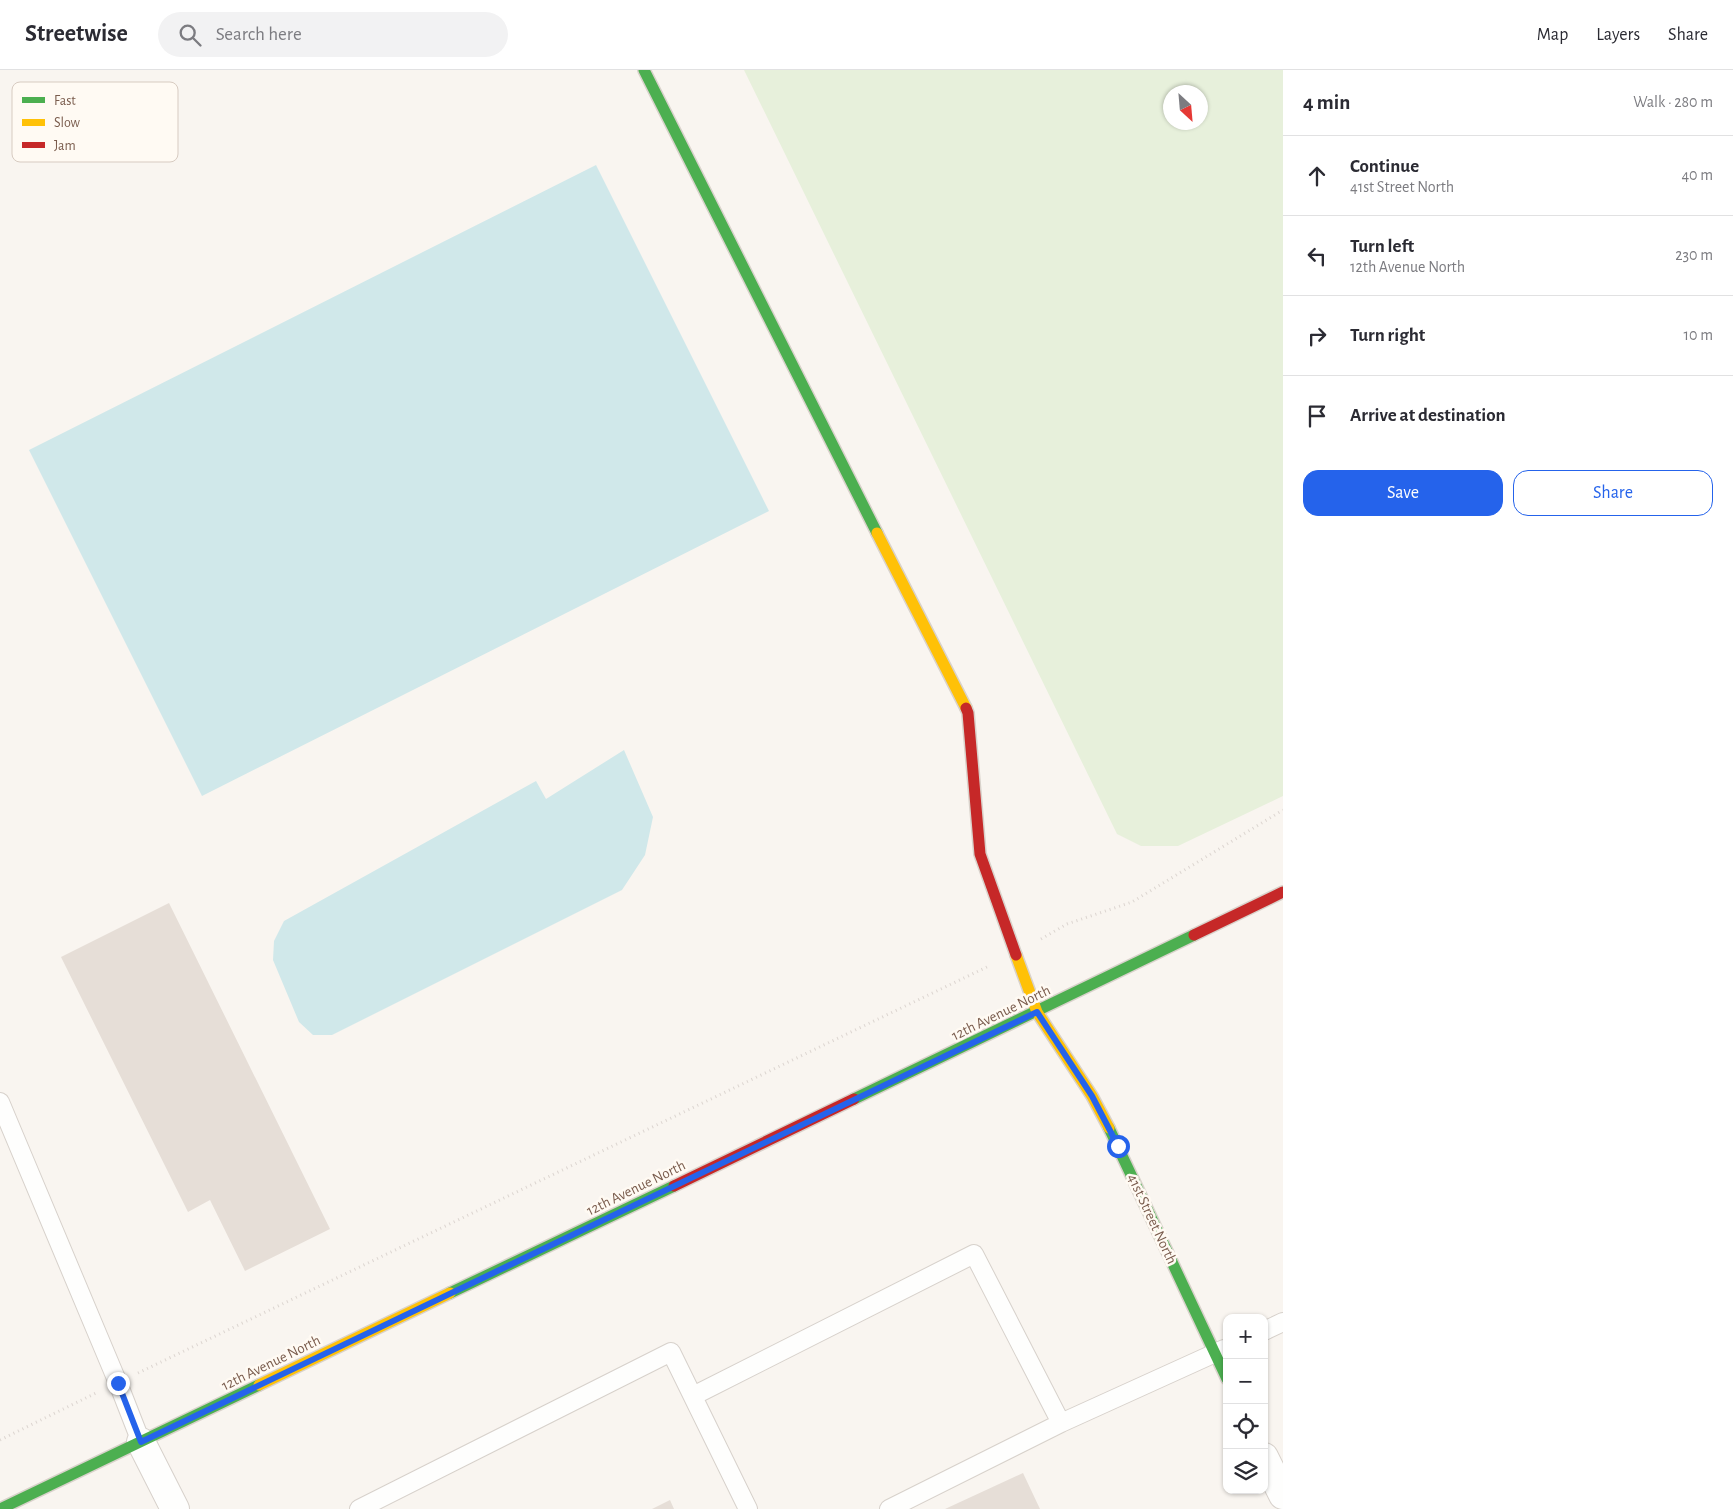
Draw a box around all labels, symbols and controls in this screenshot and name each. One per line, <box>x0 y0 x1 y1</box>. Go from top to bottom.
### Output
search box <box>158 12 508 57</box>
icon: search <box>176 21 204 49</box>
text: Streetwise <box>25 22 128 46</box>
text: Search here <box>216 25 302 44</box>
text: Map <box>1537 26 1568 44</box>
text: Layers <box>1596 26 1640 44</box>
text: Share <box>1668 26 1708 44</box>
legend <box>12 82 178 162</box>
north arrow <box>1163 85 1208 130</box>
text: 4 min <box>1303 92 1350 113</box>
text: Fast <box>54 94 76 108</box>
text: Walk · 280 m <box>1633 94 1713 110</box>
text: Slow <box>54 116 81 130</box>
text: Jam <box>54 139 76 153</box>
text: Continue <box>1350 157 1419 176</box>
icon: ahead <box>1303 162 1331 190</box>
text: 40 m <box>1681 167 1713 183</box>
text: 41st Street North <box>1350 179 1454 195</box>
text: Turn left <box>1350 237 1414 256</box>
icon: left <box>1303 242 1331 270</box>
text: 230 m <box>1675 247 1713 263</box>
text: 12th Avenue North <box>1350 259 1465 275</box>
icon: right <box>1303 322 1331 350</box>
text: Turn right <box>1350 326 1425 345</box>
text: 10 m <box>1684 327 1713 343</box>
icon: arrive <box>1303 402 1331 430</box>
text: Arrive at destination <box>1350 406 1506 425</box>
button: Save <box>1303 470 1503 516</box>
button: Share <box>1513 470 1713 516</box>
street label: 12th Avenue North <box>949 983 1053 1043</box>
route start <box>1107 1135 1130 1158</box>
street label: 12th Avenue North <box>584 1158 688 1218</box>
street label: 41st Street North <box>1125 1172 1179 1266</box>
map controls <box>1223 1314 1268 1494</box>
button: + <box>1223 1314 1268 1359</box>
street label: 12th Avenue North <box>219 1333 323 1393</box>
button: − <box>1223 1359 1268 1404</box>
route end <box>107 1372 130 1395</box>
button: locate <box>1223 1404 1268 1449</box>
button: layers <box>1223 1449 1268 1494</box>

